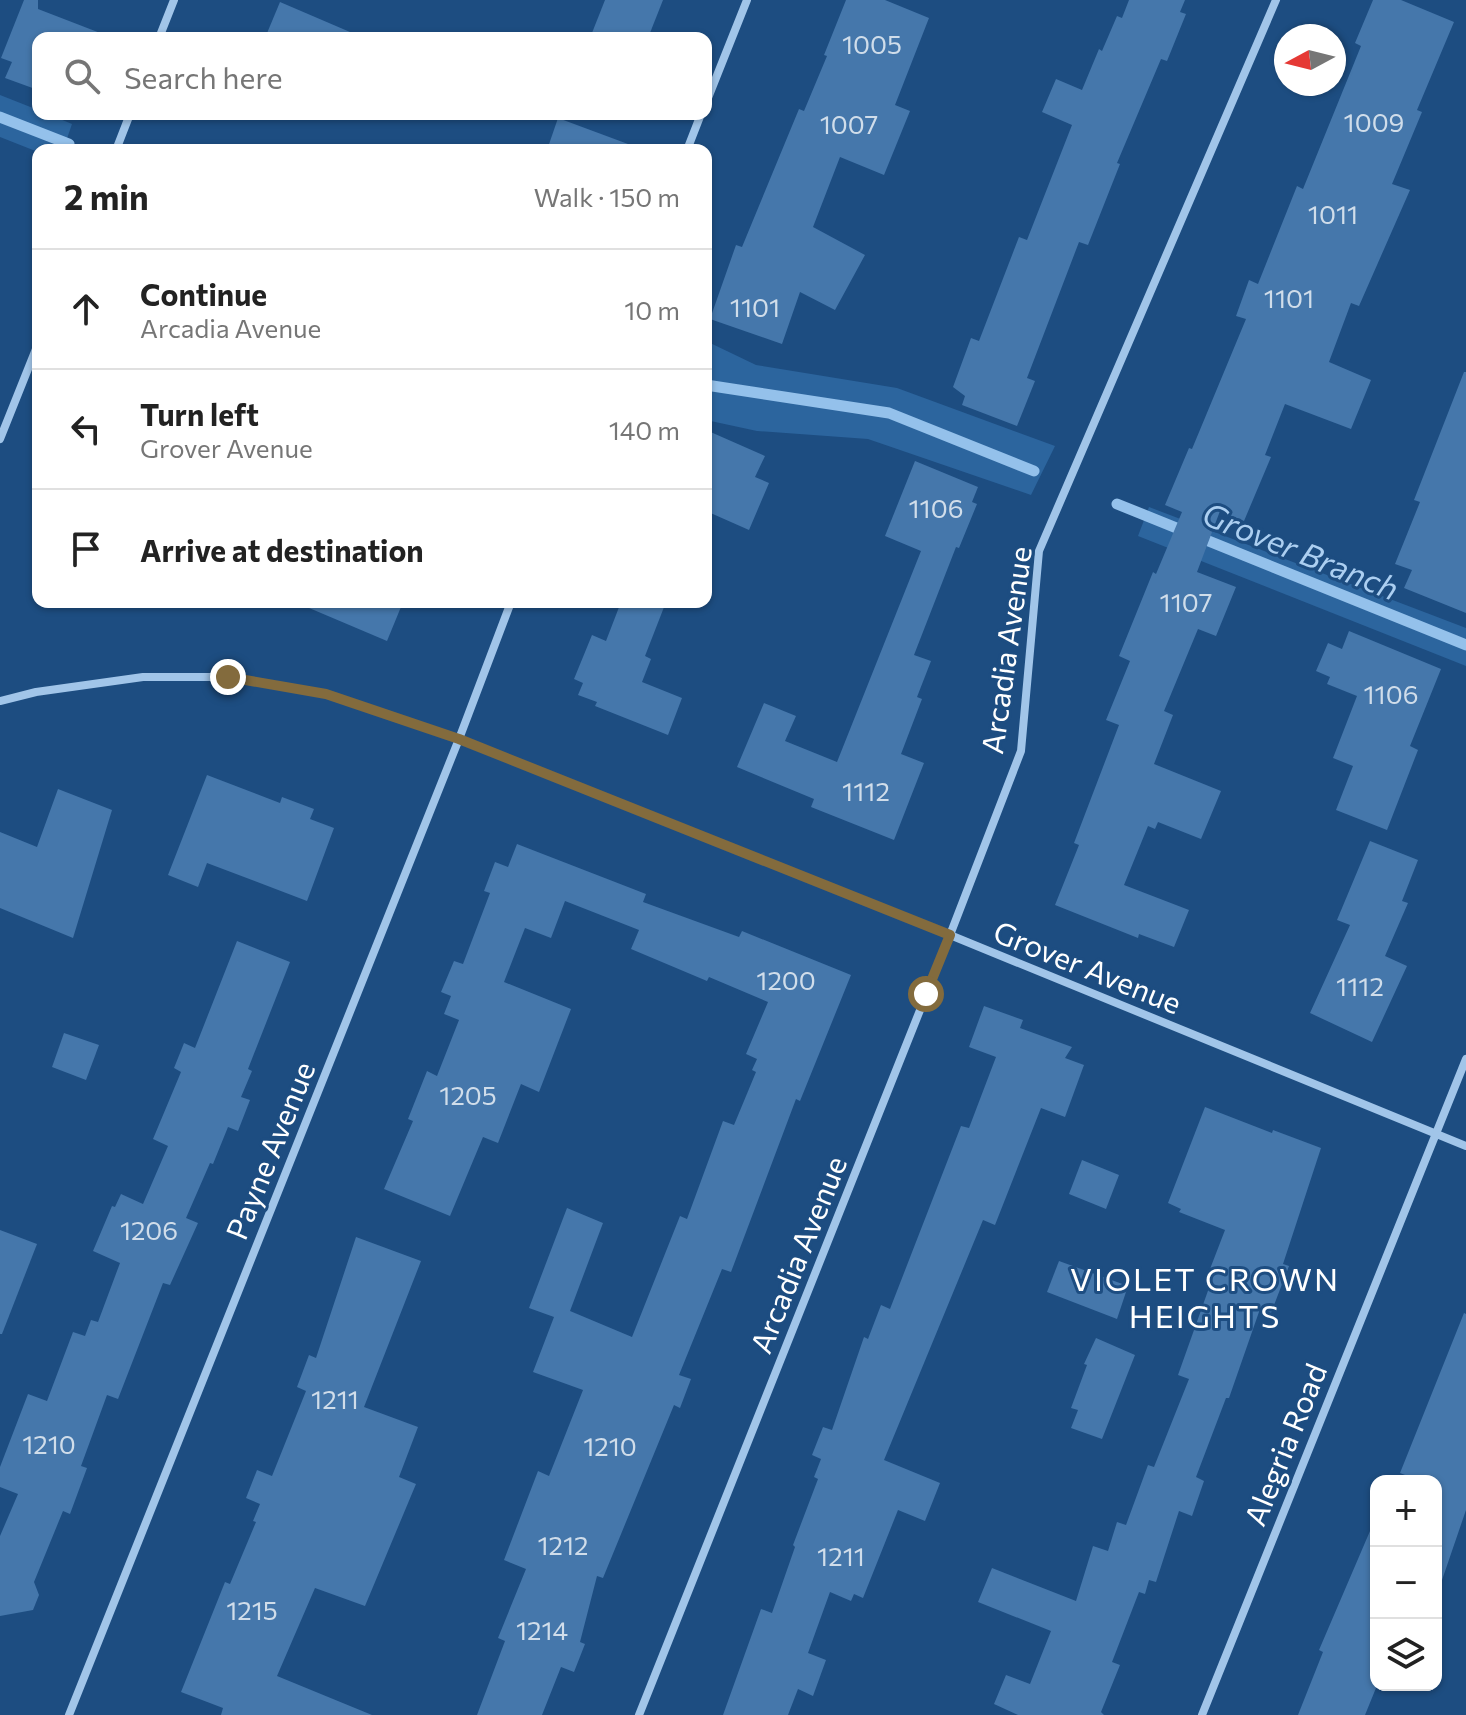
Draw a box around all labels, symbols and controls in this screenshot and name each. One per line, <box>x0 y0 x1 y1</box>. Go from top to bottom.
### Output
north arrow <box>1274 24 1346 96</box>
house number: 1005 <box>842 28 902 59</box>
search box <box>32 32 712 120</box>
icon: search <box>60 54 104 98</box>
text: Search here <box>124 58 283 95</box>
house number: 1009 <box>1344 106 1404 137</box>
house number: 1007 <box>820 108 878 139</box>
text: 2 min <box>64 175 149 217</box>
text: Walk · 150 m <box>534 181 680 212</box>
house number: 1011 <box>1308 198 1358 229</box>
text: Continue <box>140 275 267 312</box>
house number: 1101 <box>1264 282 1314 313</box>
icon: ahead <box>64 287 108 331</box>
house number: 1101 <box>730 291 780 322</box>
text: 10 m <box>624 294 680 325</box>
text: Arcadia Avenue <box>140 312 321 343</box>
text: Turn left <box>140 395 259 432</box>
icon: left <box>64 407 108 451</box>
text: 140 m <box>609 414 680 445</box>
text: Grover Avenue <box>140 432 313 463</box>
house number: 1106 <box>909 492 963 523</box>
water label: Grover Branch <box>1197 493 1405 607</box>
icon: arrive <box>64 527 108 571</box>
text: Arrive at destination <box>140 531 424 568</box>
street label: Arcadia Avenue <box>972 544 1038 756</box>
house number: 1107 <box>1160 586 1212 617</box>
route end <box>210 659 246 695</box>
house number: 1106 <box>1364 678 1418 709</box>
house number: 1112 <box>842 775 890 806</box>
street label: Grover Avenue <box>989 912 1187 1020</box>
house number: 1200 <box>756 964 816 995</box>
house number: 1112 <box>1336 970 1384 1001</box>
route start <box>908 976 944 1012</box>
street label: Payne Avenue <box>217 1056 321 1244</box>
house number: 1205 <box>439 1079 497 1110</box>
street label: Arcadia Avenue <box>741 1150 853 1358</box>
house number: 1206 <box>120 1214 178 1245</box>
district label: VIOLET CROWN HEIGHTS <box>1070 1258 1340 1335</box>
street label: Alegria Road <box>1235 1358 1333 1530</box>
house number: 1211 <box>311 1383 359 1414</box>
house number: 1210 <box>22 1428 76 1459</box>
house number: 1210 <box>583 1430 637 1461</box>
map controls <box>1370 1475 1442 1691</box>
button: + <box>1370 1475 1442 1547</box>
house number: 1212 <box>537 1529 589 1560</box>
house number: 1211 <box>817 1540 865 1571</box>
button: − <box>1370 1547 1442 1619</box>
house number: 1215 <box>226 1594 278 1625</box>
house number: 1214 <box>516 1614 568 1645</box>
button: layers <box>1370 1619 1442 1691</box>

